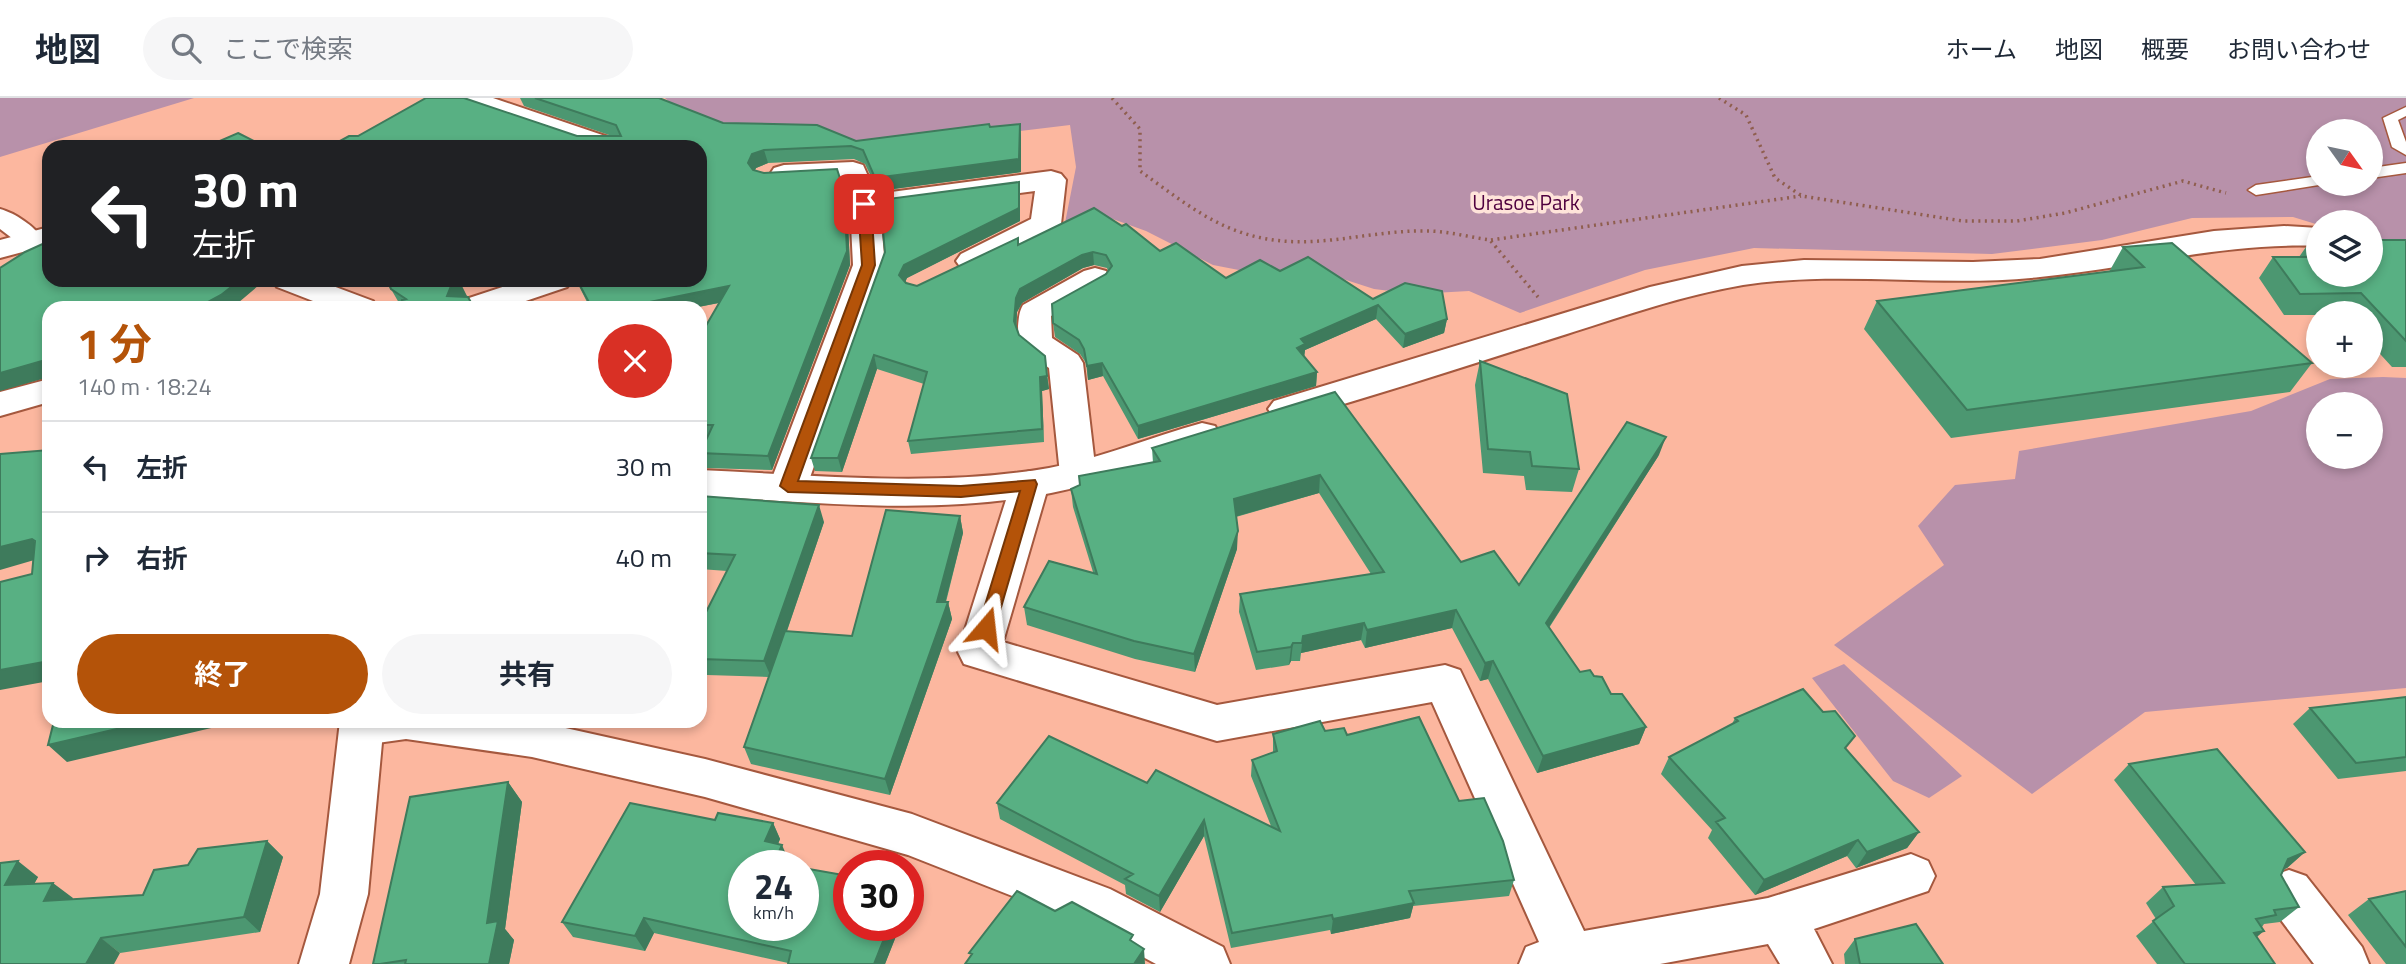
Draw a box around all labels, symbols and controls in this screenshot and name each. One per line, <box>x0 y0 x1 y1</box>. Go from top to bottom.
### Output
search box <box>143 17 633 80</box>
text: 地図 <box>35 24 101 74</box>
icon: search <box>167 29 205 67</box>
text: ここで検索 <box>223 29 353 68</box>
text: ホーム <box>1946 31 2017 67</box>
text: 地図 <box>2055 31 2103 67</box>
text: 概要 <box>2141 31 2189 67</box>
text: お問い合わせ <box>2227 31 2371 67</box>
north arrow <box>2306 119 2384 196</box>
map controls <box>2306 119 2383 469</box>
text: 30 m <box>192 151 299 226</box>
icon: left <box>77 168 168 259</box>
pin <box>834 174 894 234</box>
icon: arrive <box>845 185 883 223</box>
park label: Urasoe Park <box>1472 186 1580 218</box>
button: layers <box>2306 210 2383 287</box>
text: 左折 <box>192 220 256 268</box>
button: + <box>2306 301 2383 378</box>
text: 1 分 <box>77 311 152 375</box>
button: close <box>598 324 672 398</box>
text: 140 m · 18:24 <box>77 369 212 404</box>
button: − <box>2306 392 2383 469</box>
text: 30 m <box>615 447 672 486</box>
icon: left <box>77 448 115 486</box>
text: 左折 <box>136 448 188 487</box>
text: 40 m <box>615 538 672 577</box>
icon: right <box>77 539 115 577</box>
text: 右折 <box>136 539 188 578</box>
position arrow <box>949 591 1023 665</box>
button: 終了 <box>77 634 368 714</box>
button: 共有 <box>382 634 672 714</box>
speed limit sign: 30 <box>833 850 924 941</box>
text: 24 <box>754 859 793 913</box>
text: km/h <box>753 899 794 926</box>

